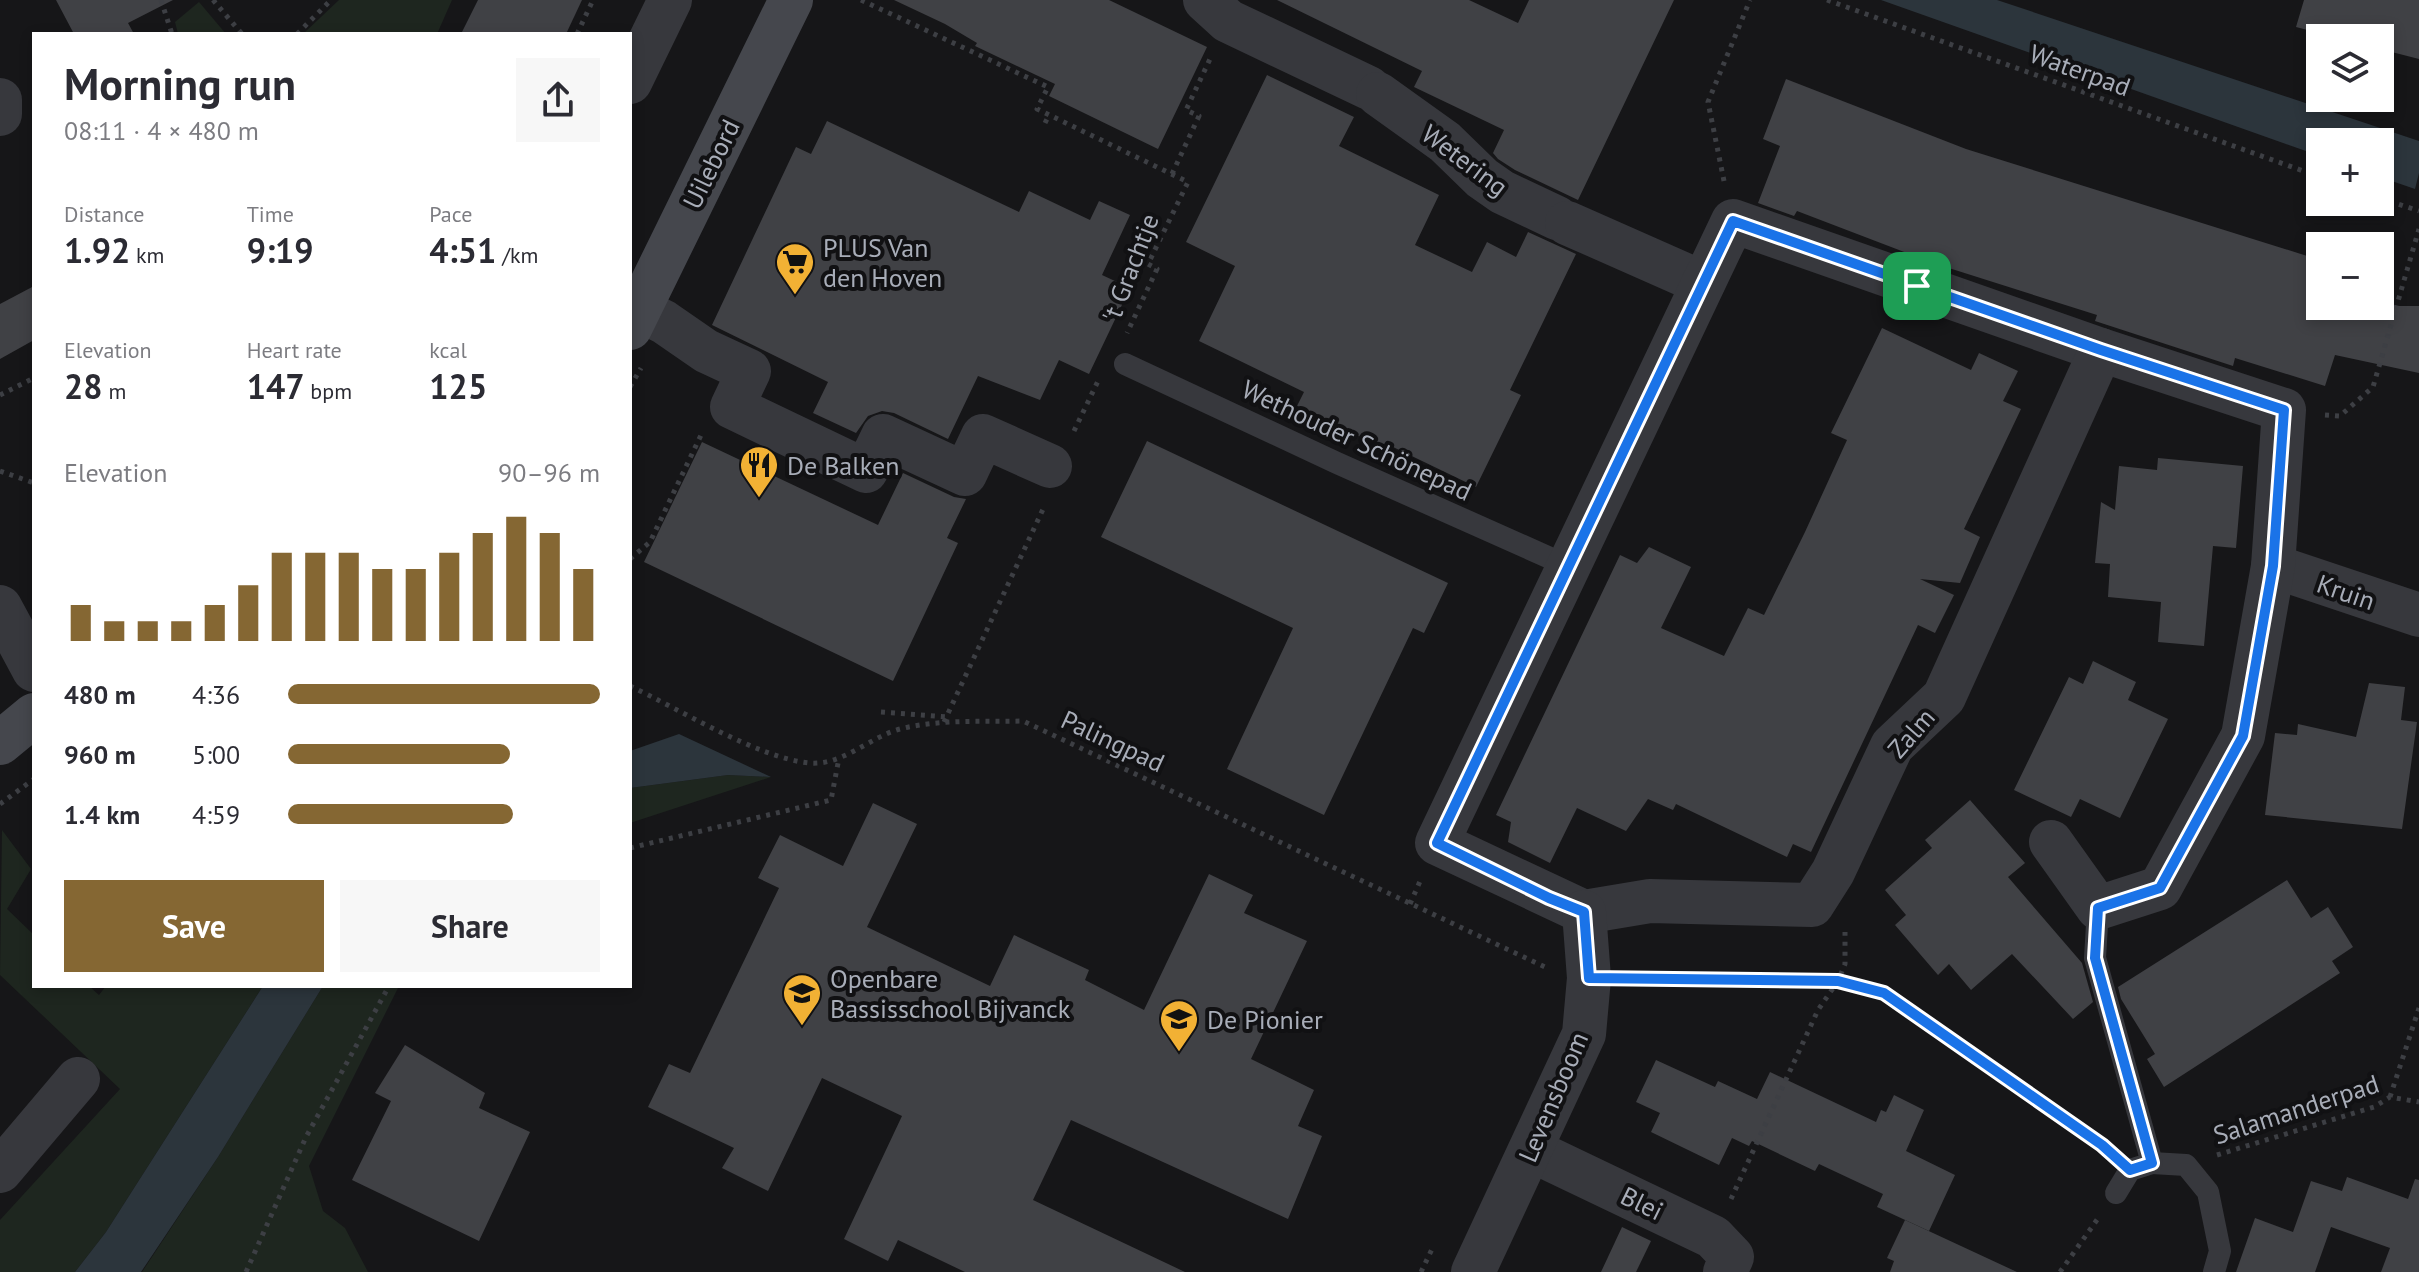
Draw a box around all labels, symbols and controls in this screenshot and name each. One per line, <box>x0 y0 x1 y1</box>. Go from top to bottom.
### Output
map controls <box>2306 24 2394 320</box>
button: layers <box>2306 24 2394 112</box>
street label: Waterpad <box>2025 37 2135 103</box>
text: Morning run <box>64 55 296 112</box>
button: share <box>516 58 600 142</box>
text: 08:11 · 4 × 480 m <box>64 114 259 147</box>
street label: Uilebord <box>675 114 747 214</box>
street label: Wetering <box>1415 117 1515 203</box>
button: + <box>2306 128 2394 216</box>
text: Distance <box>64 200 145 228</box>
text: Time <box>247 200 294 228</box>
text: Pace <box>429 200 472 228</box>
street label: 't Grachtje <box>1094 209 1166 327</box>
text: 1.92 <box>64 228 130 272</box>
text: 9:19 <box>247 228 314 272</box>
text: 4:51 <box>429 228 496 272</box>
place label: PLUS Van den Hoven <box>823 231 942 294</box>
button: − <box>2306 232 2394 320</box>
text: km <box>130 241 164 269</box>
text: /km <box>496 241 538 269</box>
supermarket icon: PLUS Van den Hoven <box>774 241 816 296</box>
pin <box>1883 252 1951 320</box>
icon: arrive <box>1895 264 1939 308</box>
text: Elevation <box>64 336 152 364</box>
text: Heart rate <box>247 336 342 364</box>
text: kcal <box>429 336 467 364</box>
text: 28 <box>64 364 103 408</box>
text: 147 <box>247 364 305 408</box>
text: 125 <box>429 364 487 408</box>
street label: Wethouder Schönepad <box>1237 372 1477 508</box>
text: m <box>103 377 126 405</box>
text: bpm <box>305 377 352 405</box>
restaurant icon: De Balken <box>738 444 780 499</box>
place label: De Balken <box>787 449 899 482</box>
text: Elevation <box>64 456 168 489</box>
text: 90–96 m <box>498 456 600 489</box>
street label: Kruin <box>2313 567 2379 617</box>
text: 480 m <box>64 678 136 711</box>
text: 4:36 <box>192 678 240 711</box>
street label: Zalm <box>1880 701 1942 765</box>
street label: Palingpad <box>1056 703 1170 779</box>
text: 960 m <box>64 738 136 771</box>
text: 5:00 <box>192 738 240 771</box>
text: 1.4 km <box>64 798 140 831</box>
text: 4:59 <box>192 798 240 831</box>
button: Save <box>64 880 324 972</box>
button: Share <box>340 880 600 972</box>
place label: Openbare Bassisschool Bijvanck <box>830 962 1071 1025</box>
school or university icon: Openbare Bassisschool Bijvanck <box>781 972 823 1027</box>
school or university icon: De Pionier <box>1158 998 1200 1053</box>
place label: De Pionier <box>1207 1003 1323 1036</box>
street label: Levensboom <box>1511 1027 1595 1167</box>
street label: Salamanderpad <box>2209 1067 2383 1151</box>
street label: Blei <box>1615 1179 1669 1227</box>

